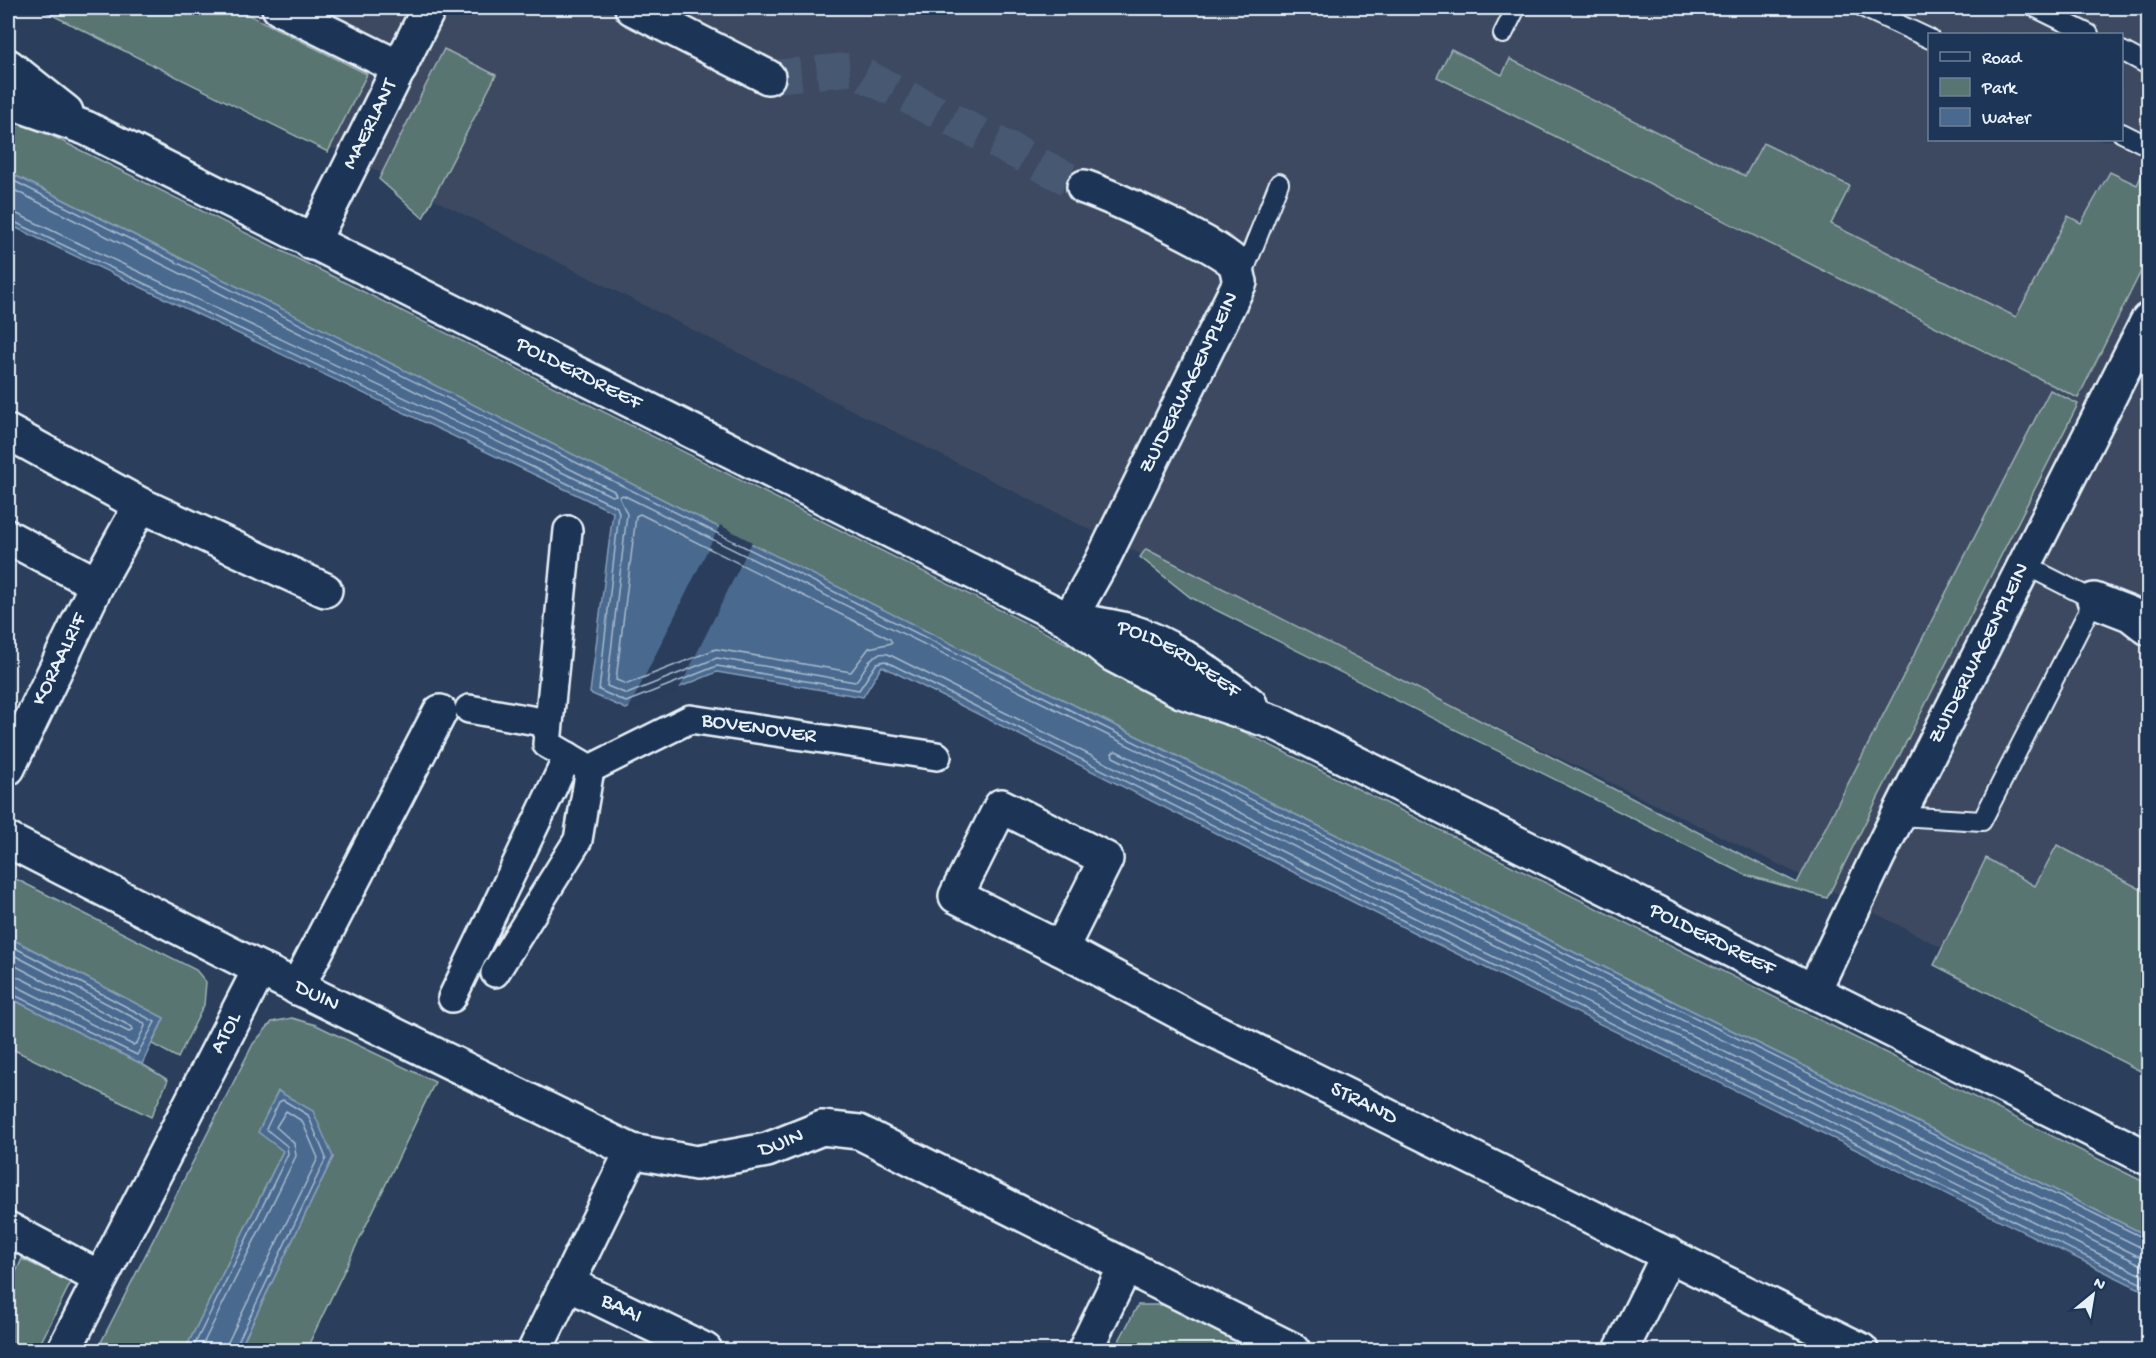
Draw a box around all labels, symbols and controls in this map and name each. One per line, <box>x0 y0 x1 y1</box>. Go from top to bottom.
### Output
legend <box>1928 33 2123 141</box>
text: Road <box>1982 49 2023 70</box>
street label: MAERLANT <box>337 74 405 174</box>
text: Park <box>1981 79 2018 100</box>
text: Water <box>1982 109 2032 130</box>
street label: ZUIDERWAGENPLEIN <box>1134 288 1246 478</box>
street label: POLDERDREEF <box>510 331 647 418</box>
street label: ZUIDERWAGENPLEIN <box>1924 559 2036 748</box>
street label: KORAALRIF <box>27 608 94 710</box>
street label: POLDERDREEF <box>1113 615 1246 706</box>
street label: BOVENOVER <box>699 708 819 751</box>
street label: POLDERDREEF <box>1643 898 1781 983</box>
street label: DUIN <box>288 974 343 1019</box>
street label: ATOL <box>206 1008 249 1058</box>
street label: STRAND <box>1325 1077 1402 1132</box>
street label: DUIN <box>755 1124 808 1165</box>
north arrow <box>2063 1265 2123 1325</box>
text: N <box>2089 1274 2108 1296</box>
street label: BAAI <box>595 1288 646 1330</box>

